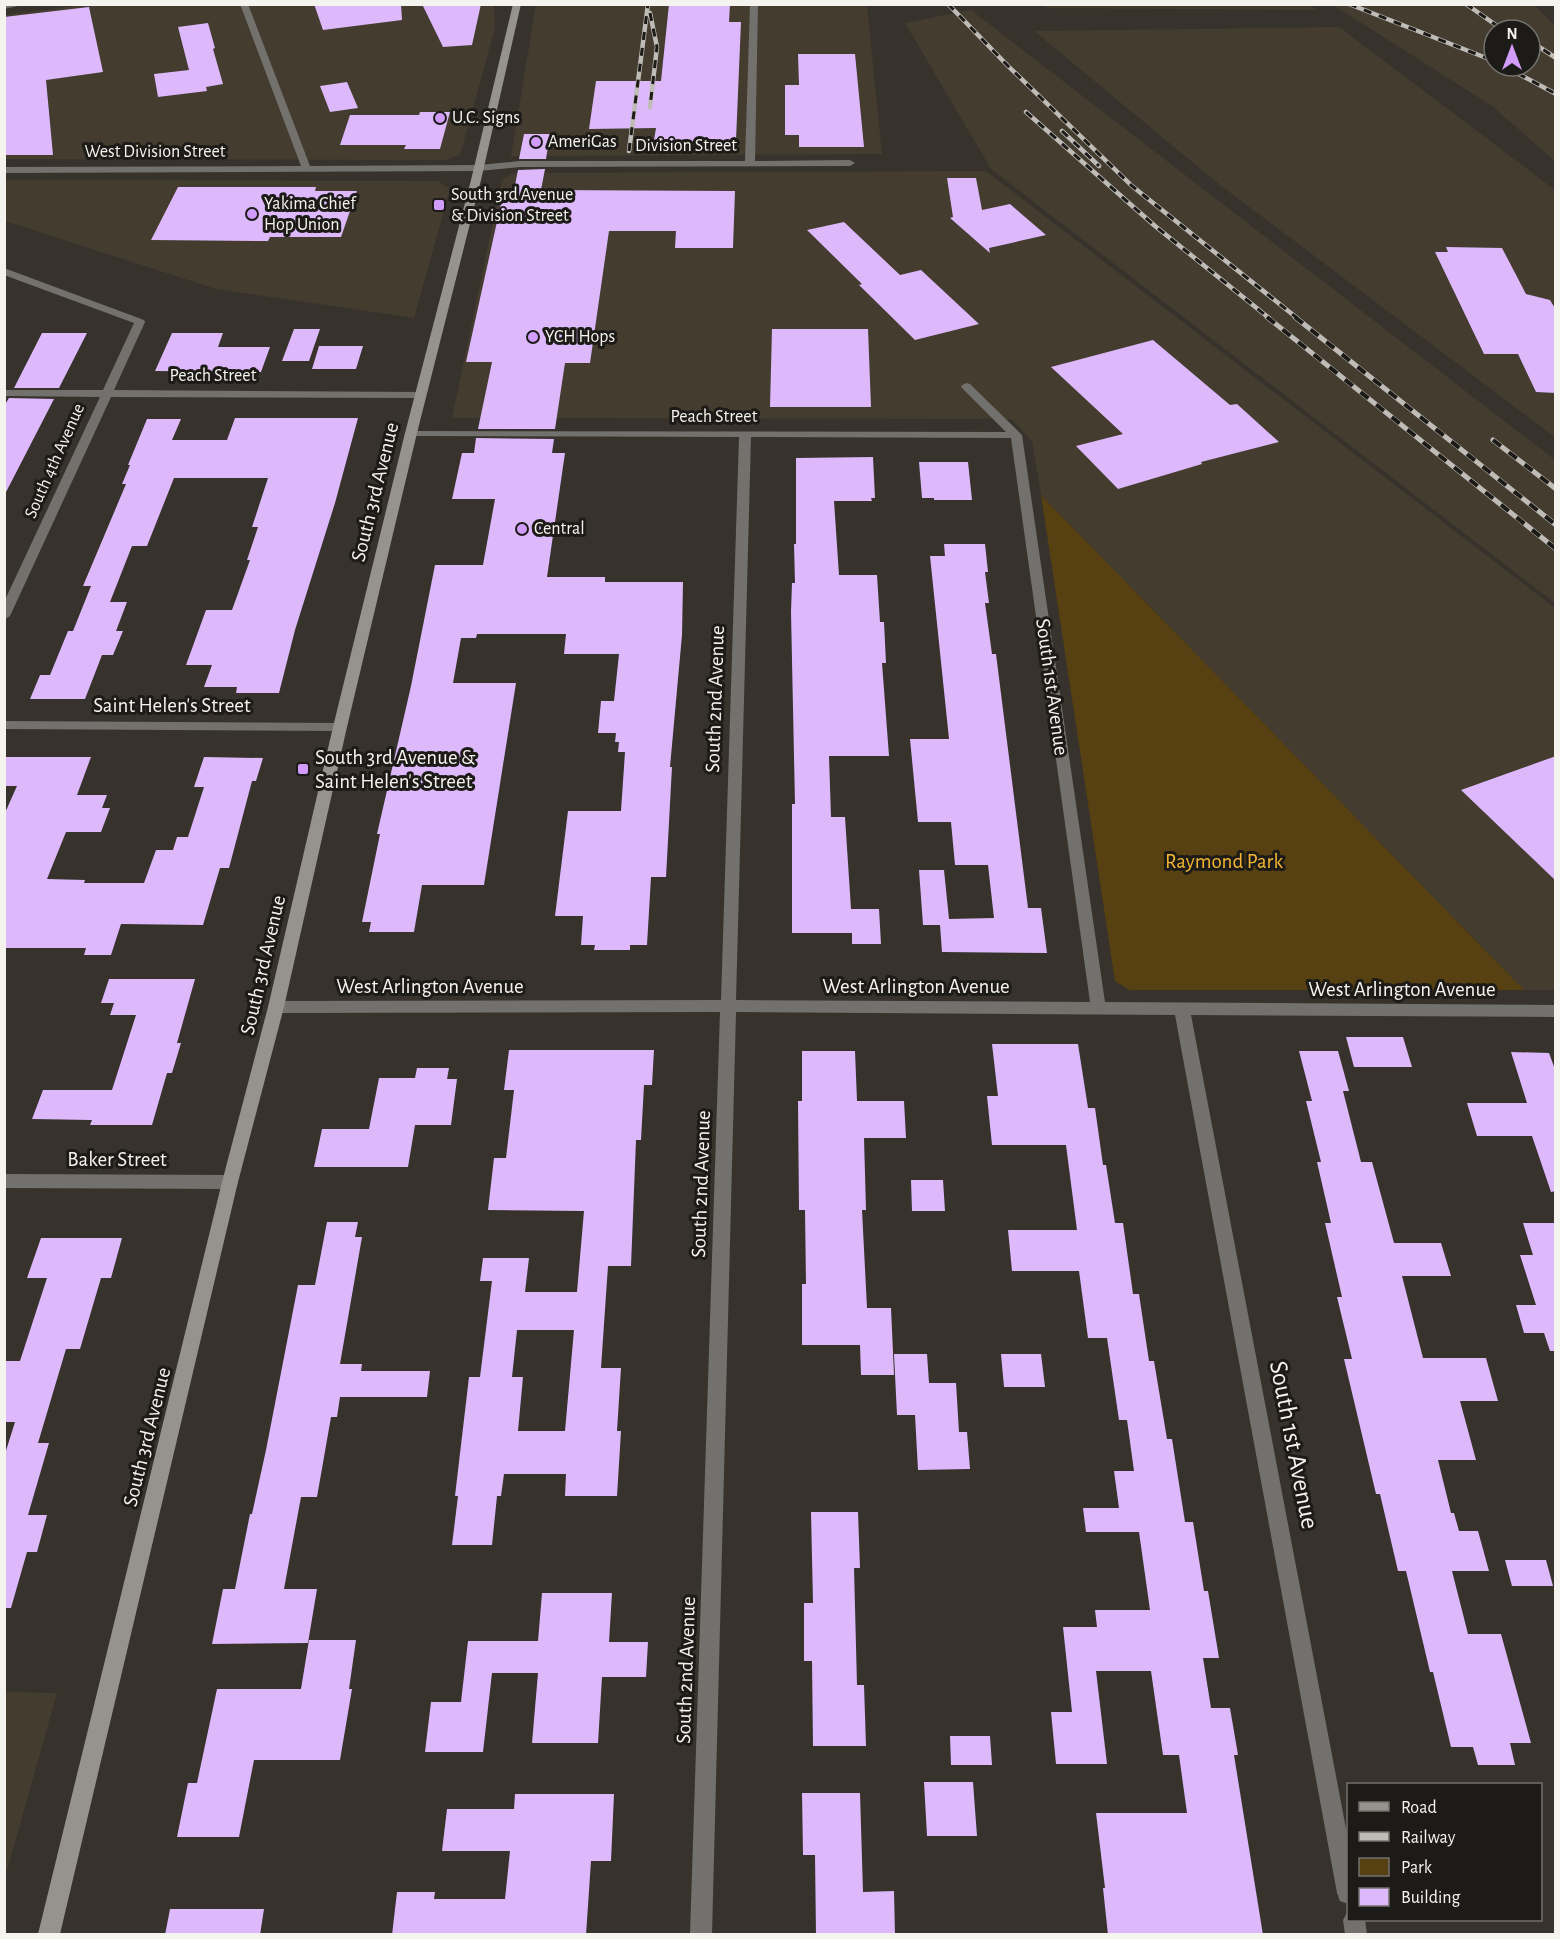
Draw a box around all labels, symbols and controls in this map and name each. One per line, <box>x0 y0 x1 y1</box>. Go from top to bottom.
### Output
north arrow <box>1482 18 1542 78</box>
text: N <box>1506 26 1518 42</box>
place label: U.C. Signs <box>452 109 520 127</box>
marker: U.C. Signs <box>433 111 447 125</box>
place label: AmeriGas <box>548 133 617 151</box>
marker: AmeriGas <box>529 135 543 149</box>
street label: Division Street <box>635 137 737 155</box>
street label: West Division Street <box>84 143 226 161</box>
place label: South 3rd Avenue & Division Street <box>451 186 573 225</box>
place label: Yakima Chief Hop Union <box>264 195 357 234</box>
marker: South 3rd Avenue & Division Street <box>432 198 446 212</box>
marker: Yakima Chief Hop Union <box>245 207 259 221</box>
place label: YCH Hops <box>545 328 615 346</box>
marker: YCH Hops <box>526 330 540 344</box>
street label: Peach Street <box>170 367 257 385</box>
street label: South 4th Avenue <box>22 401 88 521</box>
street label: Peach Street <box>671 408 758 426</box>
street label: South 3rd Avenue <box>348 420 402 564</box>
place label: Central <box>534 520 585 538</box>
marker: Central <box>515 522 529 536</box>
street label: South 1st Avenue <box>1032 617 1072 757</box>
street label: South 2nd Avenue <box>702 625 728 773</box>
street label: Saint Helen's Street <box>93 695 251 716</box>
place label: South 3rd Avenue & Saint Helen's Street <box>315 747 476 792</box>
marker: South 3rd Avenue & Saint Helen's Street <box>296 762 310 776</box>
park label: Raymond Park <box>1165 851 1283 872</box>
street label: South 3rd Avenue <box>237 893 289 1037</box>
street label: West Arlington Avenue <box>336 976 524 997</box>
street label: West Arlington Avenue <box>822 976 1010 997</box>
street label: West Arlington Avenue <box>1308 979 1496 1000</box>
street label: South 2nd Avenue <box>688 1110 714 1258</box>
street label: Baker Street <box>67 1149 167 1170</box>
street label: South 1st Avenue <box>1265 1359 1323 1531</box>
street label: South 3rd Avenue <box>120 1365 174 1509</box>
street label: South 2nd Avenue <box>673 1596 699 1744</box>
legend <box>1347 1783 1542 1921</box>
text: Road <box>1401 1799 1437 1817</box>
text: Railway <box>1401 1829 1456 1847</box>
text: Park <box>1401 1859 1433 1877</box>
text: Building <box>1401 1889 1461 1907</box>

